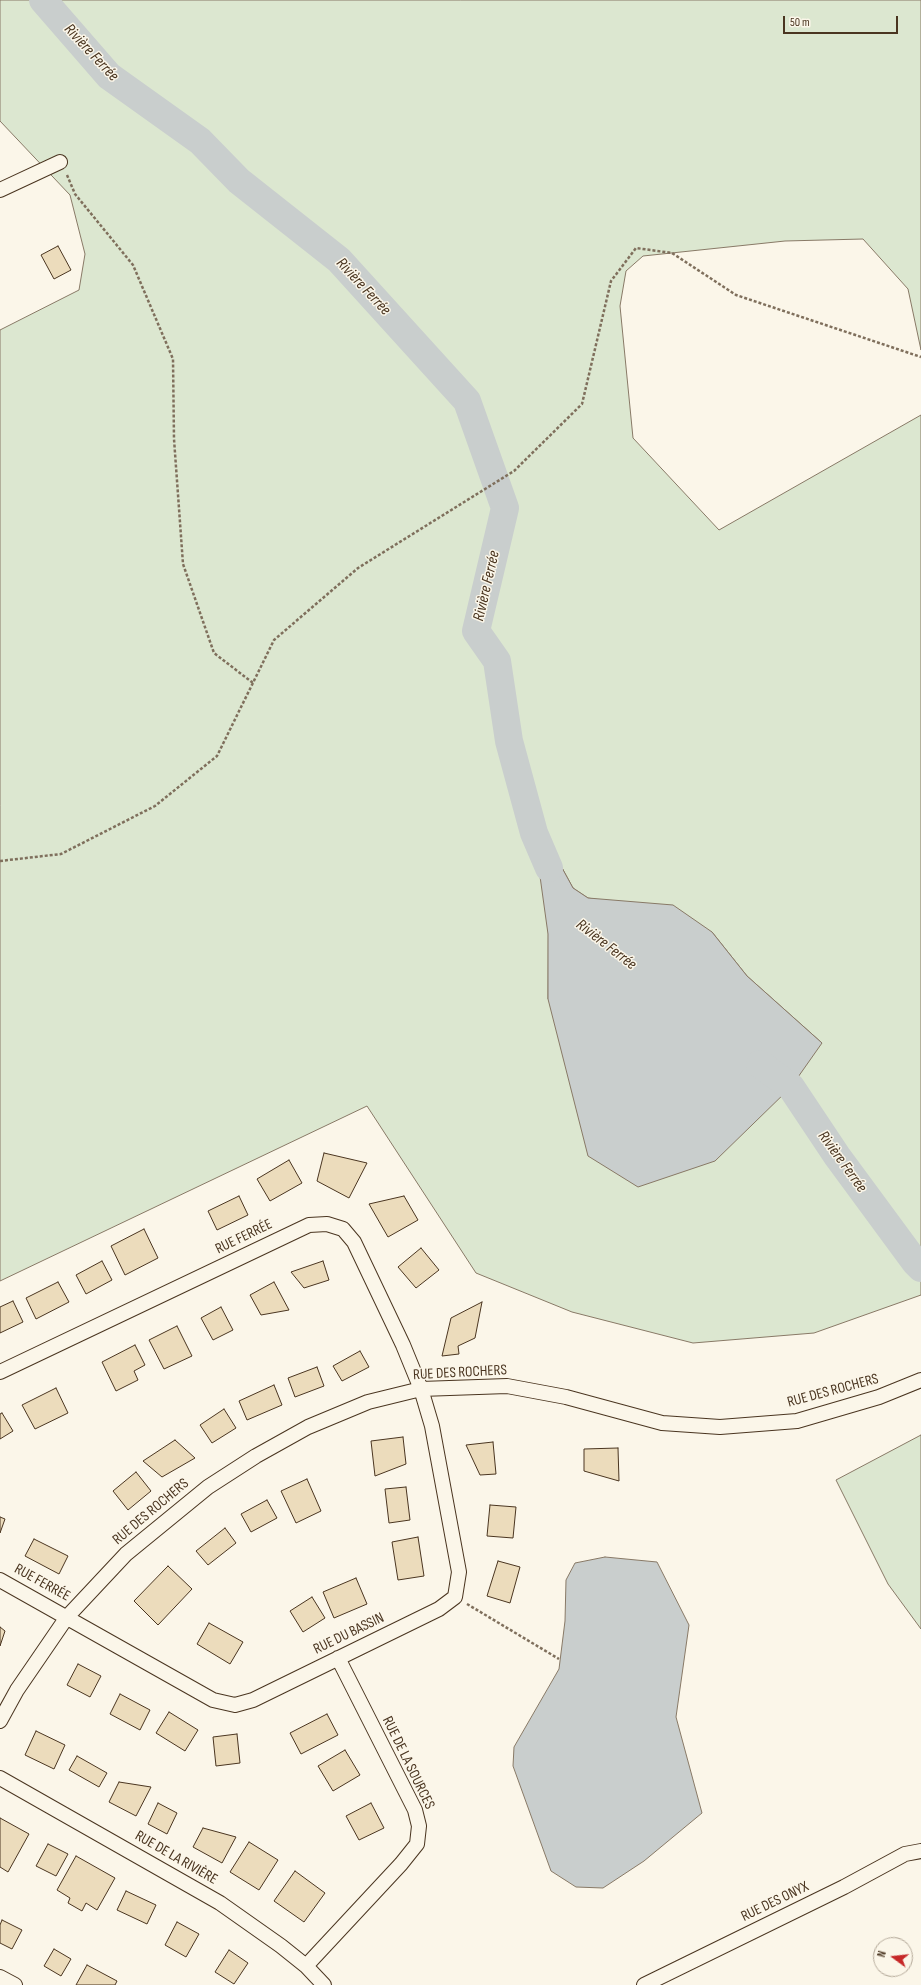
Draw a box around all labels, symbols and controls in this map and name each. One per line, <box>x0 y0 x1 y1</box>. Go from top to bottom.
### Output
scale bar <box>785 8 900 34</box>
text: 50 m <box>790 15 810 30</box>
water label: Rivière Ferrée <box>60 20 122 86</box>
water label: Rivière Ferrée <box>332 254 394 320</box>
water label: Rivière Ferrée <box>470 549 504 623</box>
water label: Rivière Ferrée <box>572 915 640 975</box>
water label: Rivière Ferrée <box>813 1127 871 1197</box>
street label: RUE FERRÉE <box>213 1216 275 1258</box>
street label: RUE DES ROCHERS <box>413 1362 507 1384</box>
street label: RUE DES ROCHERS <box>785 1370 881 1412</box>
street label: RUE DES ROCHERS <box>109 1475 193 1549</box>
street label: RUE FERRÉE <box>11 1560 73 1606</box>
street label: RUE DU BASSIN <box>311 1609 387 1659</box>
street label: RUE DE LA SOURCES <box>378 1714 438 1812</box>
street label: RUE DE LA RIVIÈRE <box>132 1827 220 1889</box>
street label: RUE DES ONYX <box>738 1878 812 1926</box>
north arrow <box>873 1937 913 1977</box>
text: N <box>875 1950 889 1959</box>

